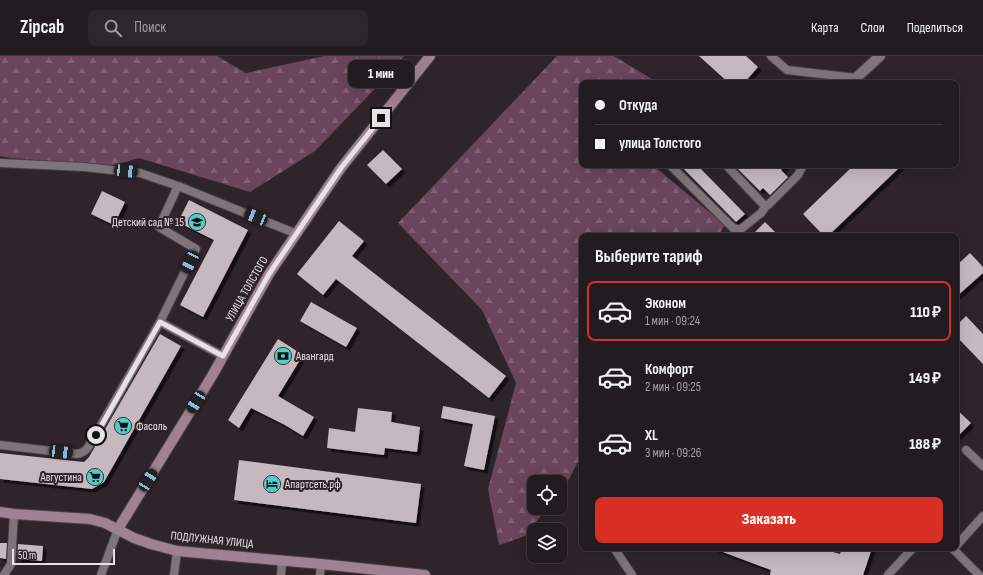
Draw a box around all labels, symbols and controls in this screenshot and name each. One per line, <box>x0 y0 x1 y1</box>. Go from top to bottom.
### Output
search box <box>88 10 368 46</box>
text: Zipcab <box>20 16 64 39</box>
icon: search <box>102 17 124 39</box>
text: Поиск <box>134 18 166 37</box>
text: Карта <box>811 19 839 36</box>
text: Слои <box>861 19 885 36</box>
text: Поделиться <box>907 19 963 36</box>
callout: 1 мин <box>348 60 414 88</box>
text: 1 мин <box>368 66 394 82</box>
text: Откуда <box>619 96 657 115</box>
route end <box>372 109 390 127</box>
text: улица Толстого <box>619 134 701 153</box>
car <box>113 164 139 178</box>
car <box>243 207 269 227</box>
school or university icon: Детский сад № 15 <box>187 212 207 232</box>
place label: Детский сад № 15 <box>112 215 184 230</box>
text: Выберите тариф <box>595 246 703 267</box>
car <box>179 249 201 275</box>
street label: УЛИЦА ТОЛСТОГО <box>222 254 272 324</box>
icon: car <box>597 293 633 329</box>
text: Эконом <box>645 294 686 313</box>
text: 110 ₽ <box>910 303 941 322</box>
text: 1 мин · 09:24 <box>645 313 700 329</box>
bank icon: Авангард <box>273 346 293 366</box>
place label: Авангард <box>295 349 333 364</box>
icon: car <box>597 359 633 395</box>
text: Комфорт <box>645 360 694 379</box>
text: 149 ₽ <box>909 369 941 388</box>
text: 2 мин · 09:25 <box>645 379 701 395</box>
car <box>185 389 207 415</box>
supermarket icon: Фасоль <box>113 416 133 436</box>
place label: Фасоль <box>136 419 168 434</box>
icon: car <box>597 425 633 461</box>
route start <box>87 426 105 444</box>
text: XL <box>645 426 658 445</box>
text: 188 ₽ <box>909 435 941 454</box>
car <box>48 445 74 459</box>
text: 3 мин · 09:26 <box>645 445 702 461</box>
supermarket icon: Августина <box>85 467 105 487</box>
car <box>137 467 159 493</box>
place label: Августина <box>39 470 82 485</box>
hotel icon: Апартсеть.рф <box>262 474 282 494</box>
map controls <box>527 475 567 563</box>
button: locate <box>527 475 567 515</box>
place label: Апартсеть.рф <box>284 477 341 492</box>
button: Заказать <box>595 497 943 543</box>
button: layers <box>527 523 567 563</box>
street label: ПОДЛУЖНАЯ УЛИЦА <box>170 528 255 552</box>
scale bar <box>12 547 115 566</box>
text: 50 m <box>18 549 36 562</box>

